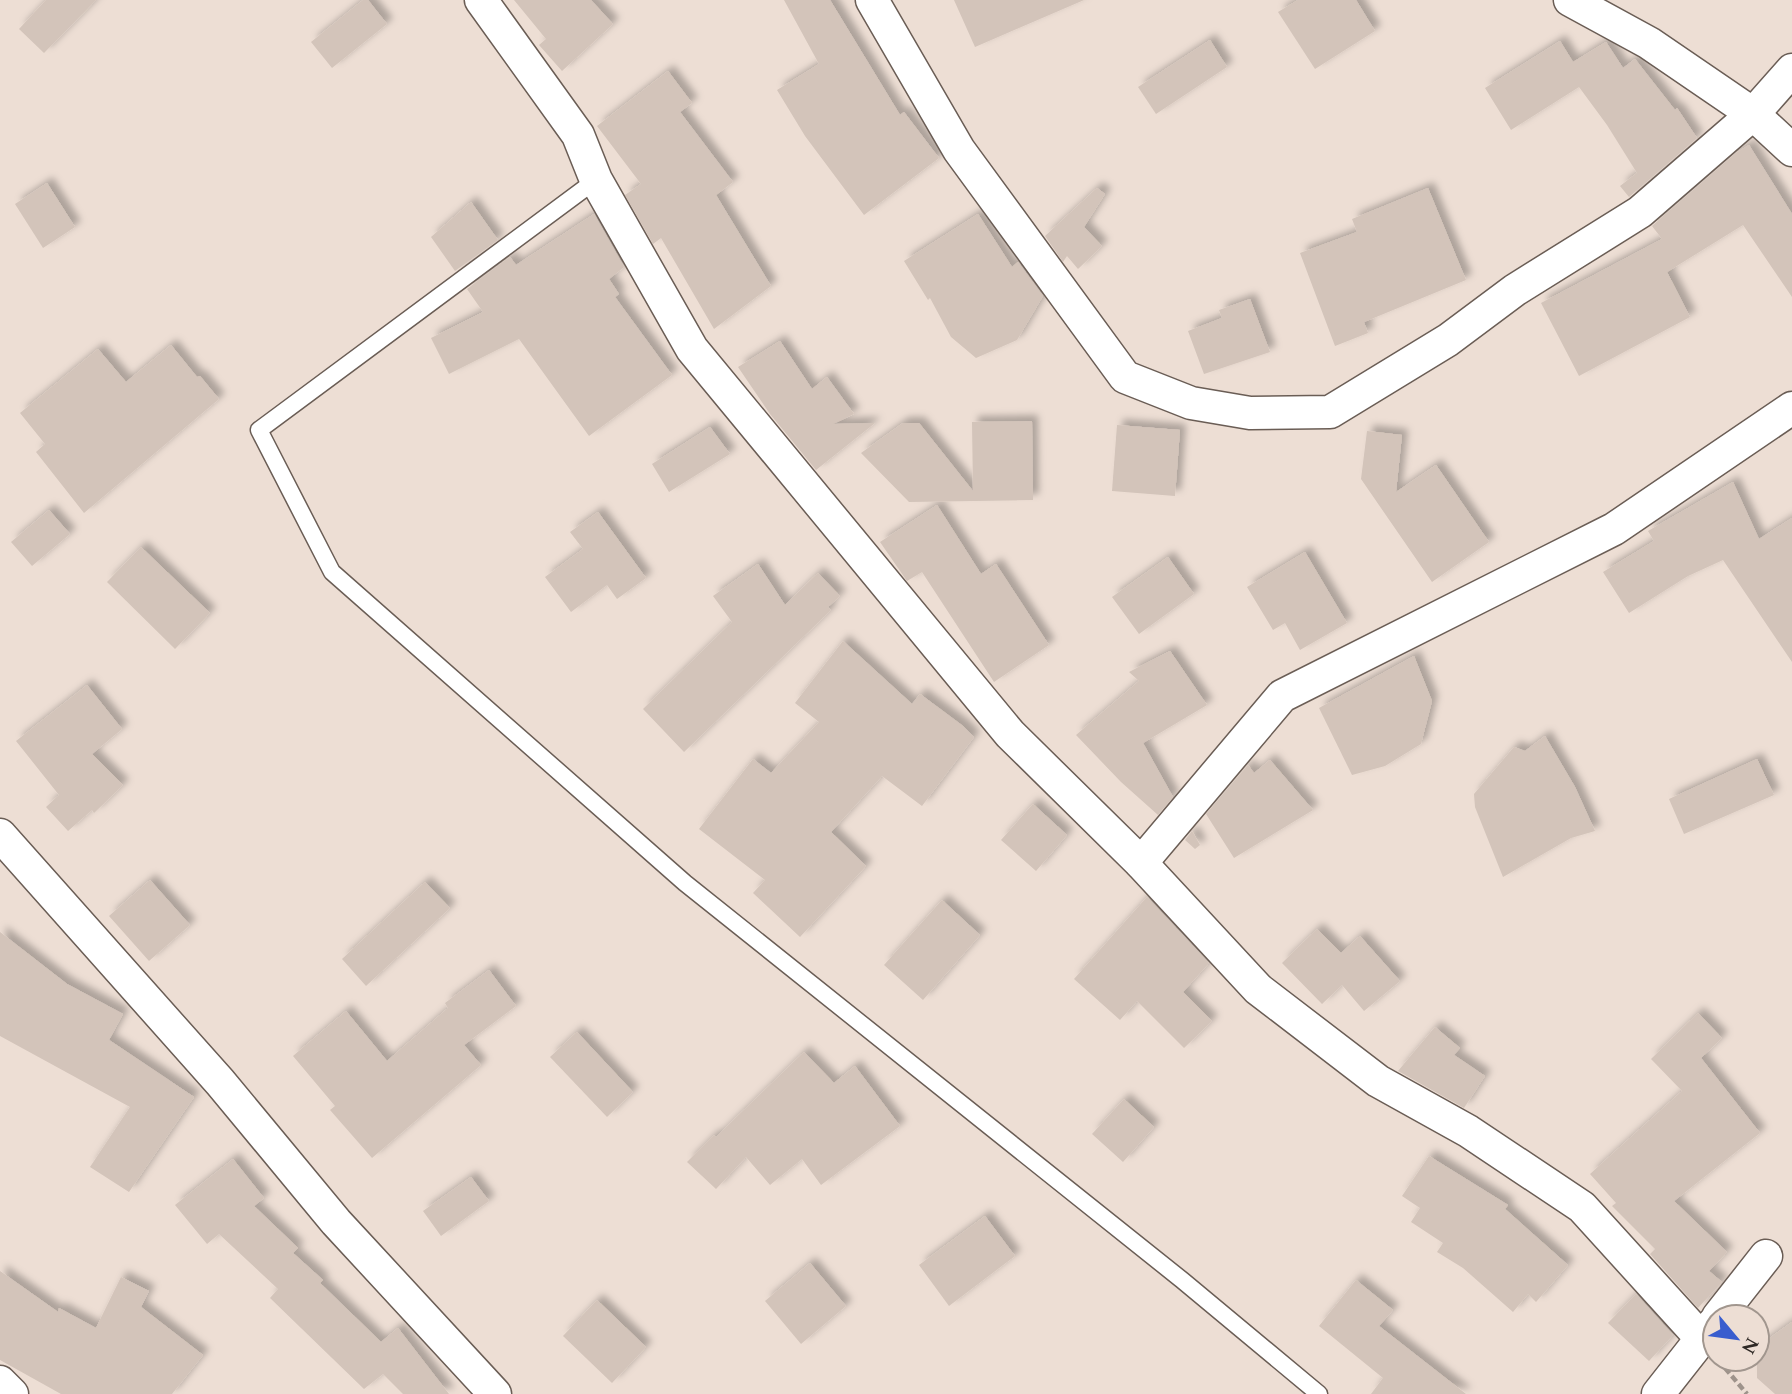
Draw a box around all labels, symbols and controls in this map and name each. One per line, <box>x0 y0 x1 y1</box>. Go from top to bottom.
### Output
north arrow <box>1701 1303 1771 1373</box>
text: N <box>1733 1332 1766 1359</box>

